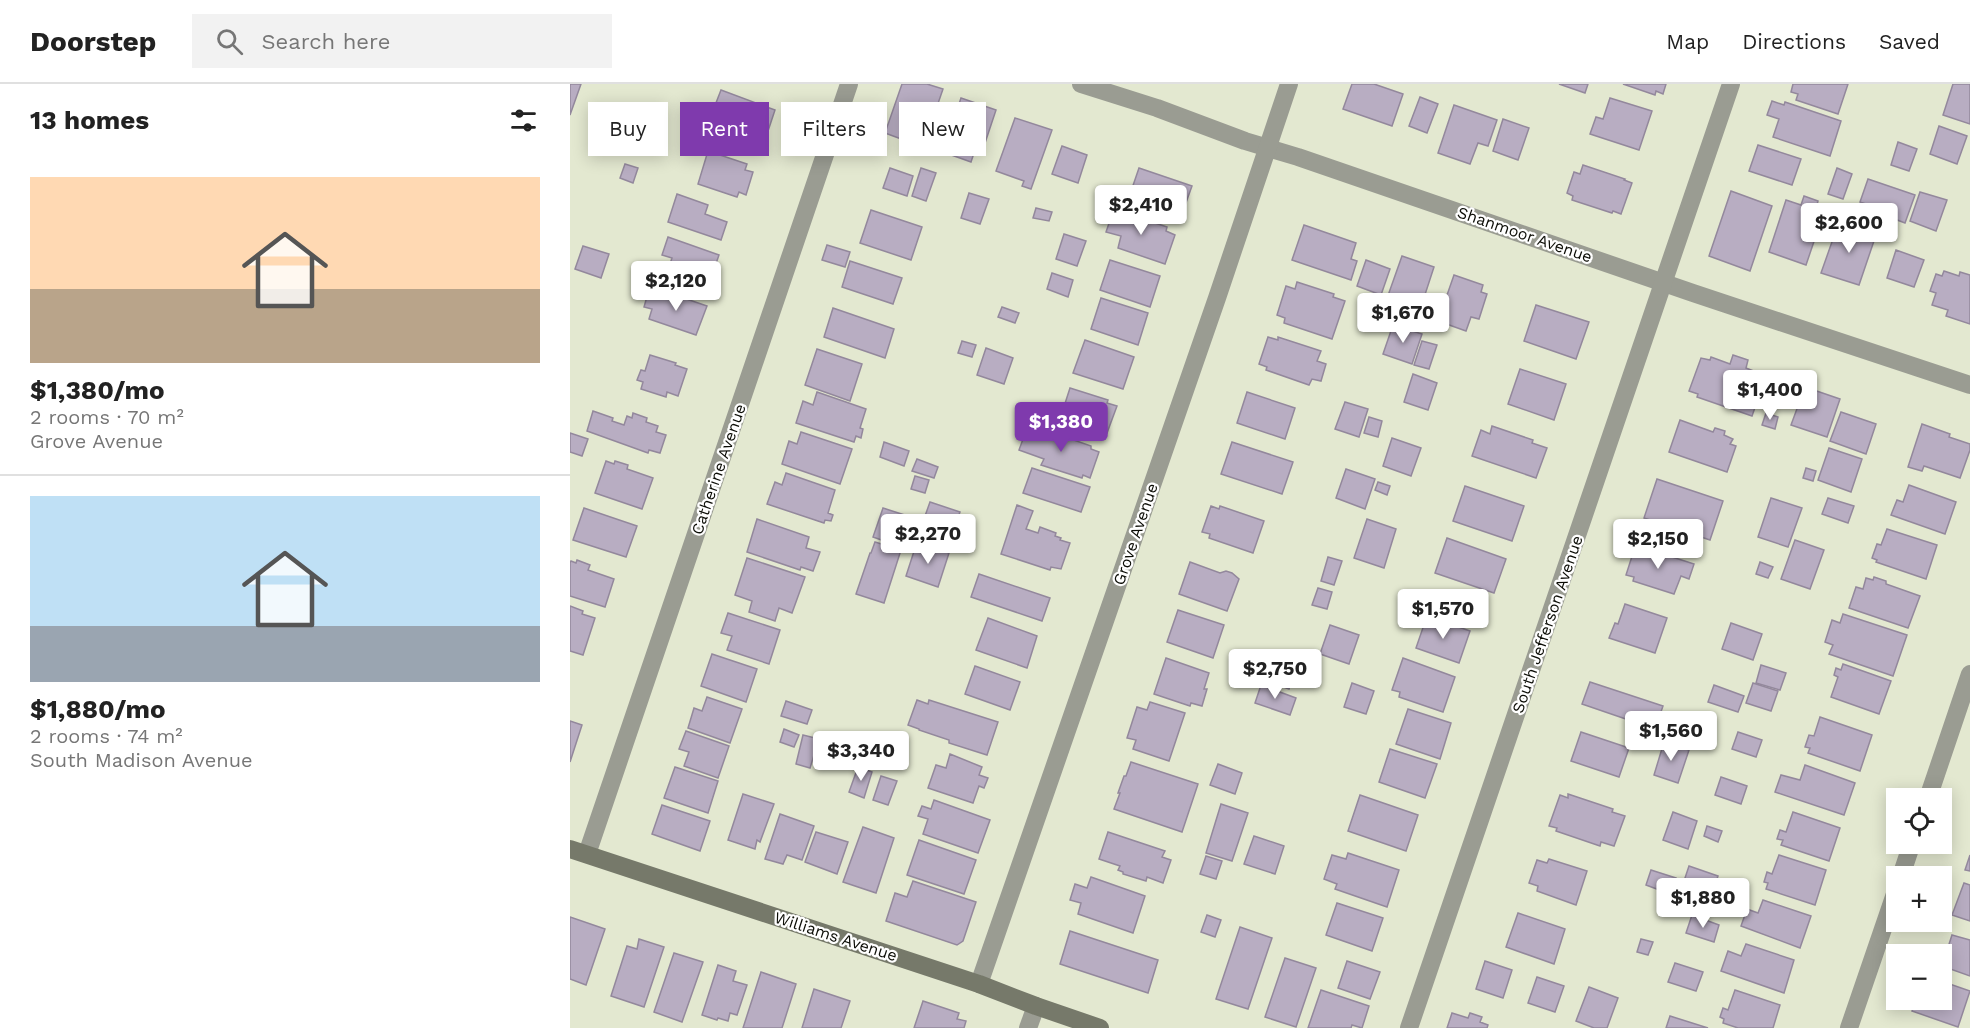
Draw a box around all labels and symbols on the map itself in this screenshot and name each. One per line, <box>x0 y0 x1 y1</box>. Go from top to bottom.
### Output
pin: $2,410 <box>1092 185 1190 236</box>
street label: Shanmoor Avenue <box>1455 203 1595 266</box>
pin: $2,600 <box>1800 203 1898 254</box>
pin: $2,120 <box>627 261 725 312</box>
pin: $1,670 <box>1354 293 1452 344</box>
pin: $1,400 <box>1721 370 1819 421</box>
street label: Catherine Avenue <box>687 401 750 537</box>
pin: $1,380 <box>1012 402 1110 453</box>
street label: Grove Avenue <box>1109 481 1162 588</box>
pin: $2,270 <box>879 514 977 565</box>
pin: $2,150 <box>1609 519 1707 570</box>
street label: South Jefferson Avenue <box>1508 533 1587 715</box>
pin: $1,570 <box>1394 589 1492 640</box>
pin: $2,750 <box>1226 649 1324 700</box>
pin: $1,560 <box>1622 711 1720 762</box>
pin: $3,340 <box>812 731 910 782</box>
pin: $1,880 <box>1654 878 1752 929</box>
street label: Williams Avenue <box>772 908 900 965</box>

